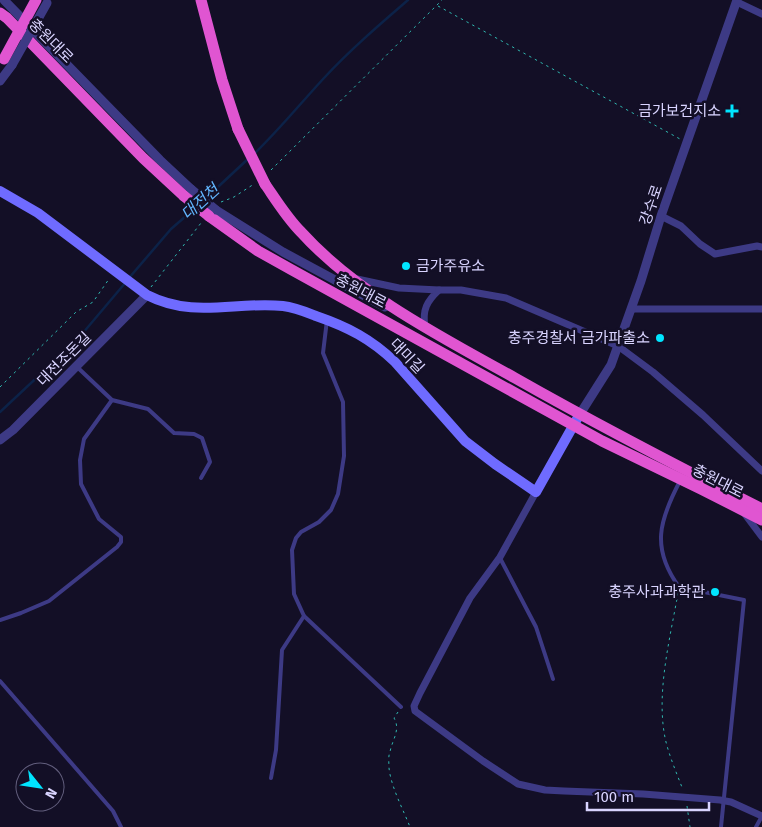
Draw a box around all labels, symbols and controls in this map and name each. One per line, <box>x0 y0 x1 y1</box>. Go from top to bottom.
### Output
street label: 충원대로 <box>25 15 77 67</box>
place label: 금가보건지소 <box>638 102 721 120</box>
marker: 금가보건지소 <box>725 104 739 118</box>
water label: 대전천 <box>177 179 224 224</box>
street label: 강수로 <box>636 182 666 228</box>
place label: 금가주유소 <box>416 257 485 275</box>
marker: 금가주유소 <box>400 260 412 272</box>
street label: 충원대로 <box>332 270 390 312</box>
street label: 대전조돈길 <box>33 328 95 390</box>
place label: 충주경찰서 금가파출소 <box>508 329 650 347</box>
marker: 충주경찰서 금가파출소 <box>654 332 666 344</box>
street label: 대미길 <box>386 335 428 377</box>
street label: 충원대로 <box>689 460 747 502</box>
place label: 충주사과과학관 <box>608 583 705 601</box>
marker: 충주사과과학관 <box>709 586 721 598</box>
north arrow <box>15 762 65 812</box>
scale bar <box>587 780 710 812</box>
text: N <box>41 785 61 802</box>
text: 100 m <box>594 788 634 806</box>

